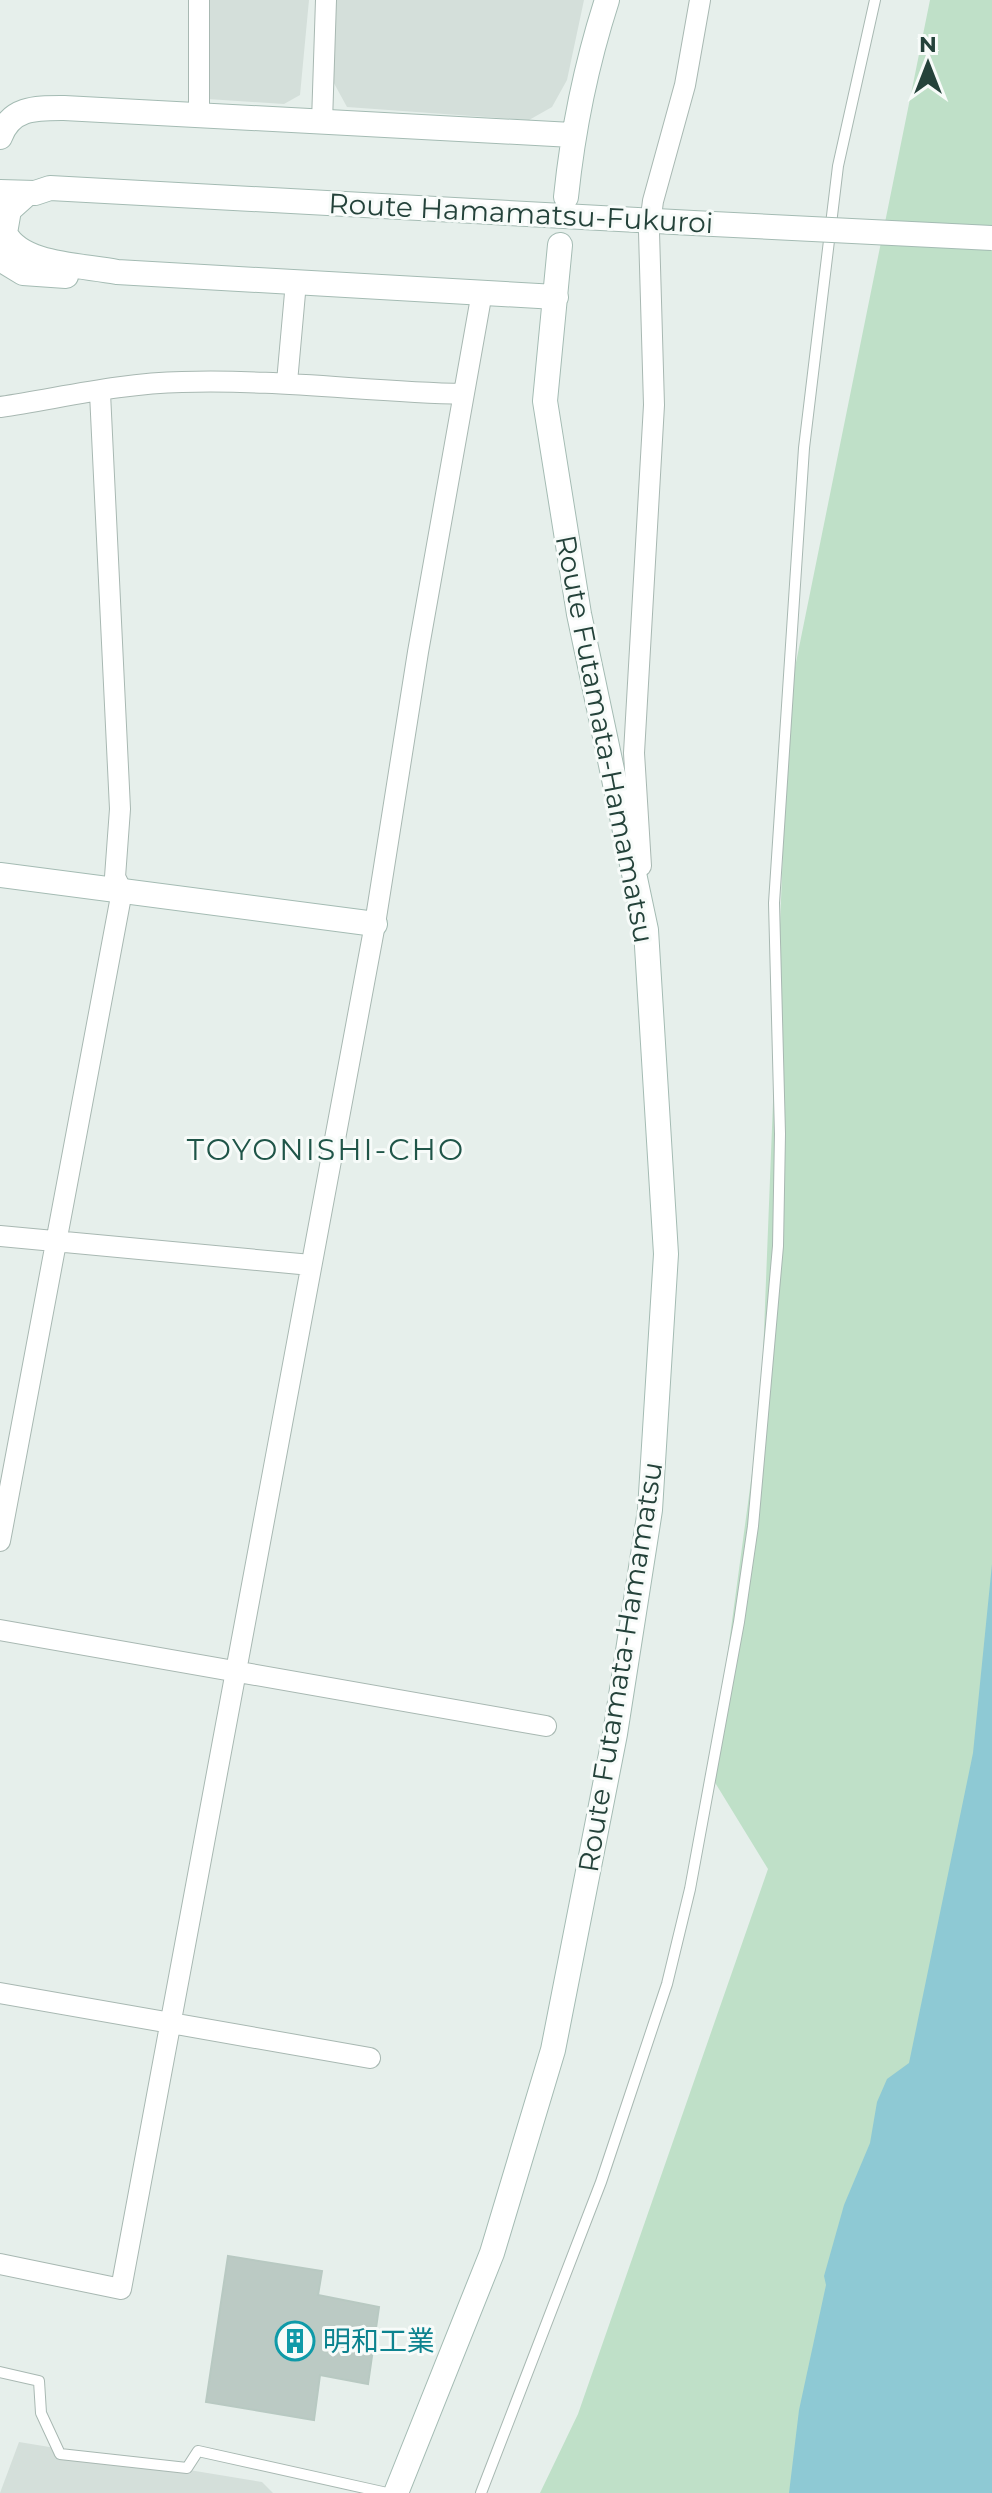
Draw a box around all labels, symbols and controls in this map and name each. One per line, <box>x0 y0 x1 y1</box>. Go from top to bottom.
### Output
north arrow <box>888 24 968 104</box>
text: N <box>919 31 937 58</box>
street label: Route Hamamatsu-Fukuroi <box>328 186 714 240</box>
street label: Route Futamata-Hamamatsu <box>549 532 661 946</box>
district label: TOYONISHI-CHO <box>187 1131 465 1168</box>
street label: Route Futamata-Hamamatsu <box>571 1459 669 1875</box>
building icon: 明和工業 <box>274 2320 316 2362</box>
place label: 明和工業 <box>323 2324 435 2358</box>

